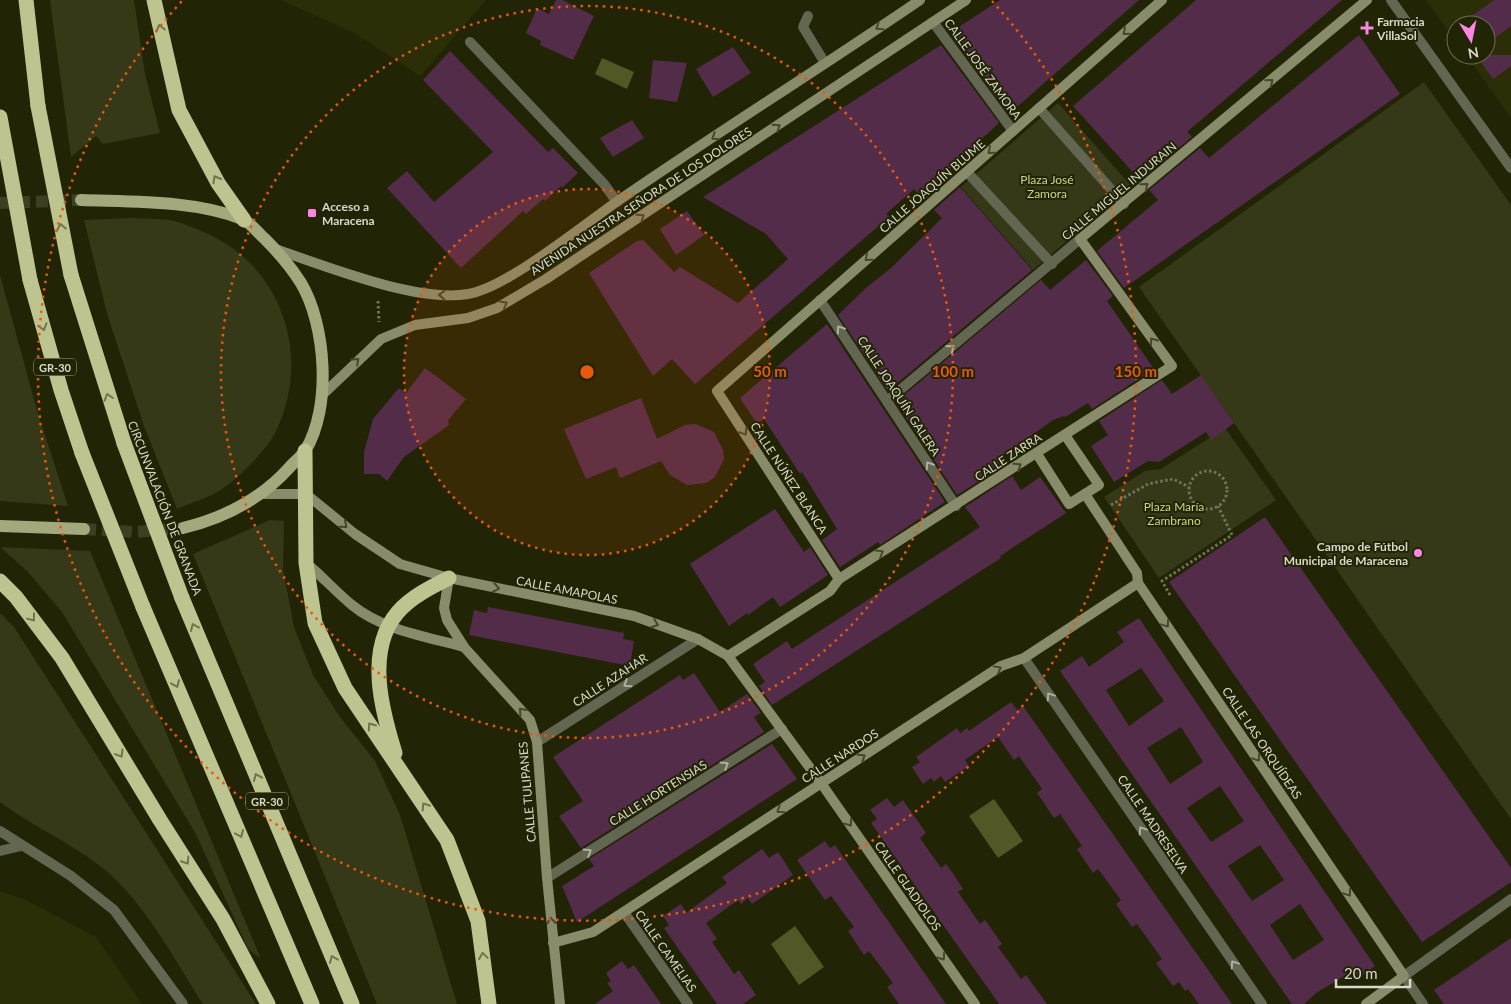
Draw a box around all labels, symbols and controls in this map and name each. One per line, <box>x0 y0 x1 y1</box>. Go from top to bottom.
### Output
place label: Farmacia VillaSol <box>1376 14 1425 43</box>
north arrow <box>1446 15 1496 65</box>
street label: CALLE JOSÉ ZAMORA <box>941 16 1025 123</box>
one-way arrow <box>875 21 885 30</box>
marker: Farmacia VillaSol <box>1361 22 1373 34</box>
one-way arrow <box>155 24 166 33</box>
one-way arrow <box>1122 26 1131 35</box>
text: N <box>1467 44 1480 63</box>
one-way arrow <box>1264 79 1273 87</box>
street label: AVENIDA NUESTRA SEÑORA DE LOS DOLORES <box>527 124 755 278</box>
one-way arrow <box>771 124 780 133</box>
one-way arrow <box>711 131 721 140</box>
street label: CALLE JOAQUÍN BLUME <box>876 136 988 236</box>
street label: CALLE MIGUEL INDURAIN <box>1059 139 1179 243</box>
one-way arrow <box>987 145 996 154</box>
park label: Plaza José Zamora <box>1020 172 1074 201</box>
one-way arrow <box>212 176 222 185</box>
one-way arrow <box>1139 183 1148 191</box>
place label: Acceso a Maracena <box>321 199 375 228</box>
marker: Acceso a Maracena <box>306 207 318 219</box>
one-way arrow <box>636 214 645 223</box>
one-way arrow <box>57 223 67 232</box>
one-way arrow <box>865 252 874 261</box>
one-way arrow <box>437 290 445 300</box>
one-way arrow <box>499 300 508 310</box>
one-way arrow <box>38 323 48 331</box>
one-way arrow <box>836 325 846 334</box>
street label: CALLE JOAQUÍN GALERA <box>855 333 944 460</box>
one-way arrow <box>1151 338 1159 347</box>
one-way arrow <box>946 344 955 353</box>
road number: GR-30 <box>34 358 76 376</box>
one-way arrow <box>351 358 360 367</box>
text: 50 m <box>753 362 787 380</box>
text: 100 m <box>932 362 974 380</box>
text: 150 m <box>1115 362 1157 380</box>
centre of rings <box>578 363 596 381</box>
one-way arrow <box>104 393 114 402</box>
street label: CIRCUNVALACIÓN DE GRANADA <box>125 419 206 598</box>
street label: CALLE NÚÑEZ BLANCA <box>747 419 831 537</box>
one-way arrow <box>738 426 747 435</box>
street label: CALLE ZARRA <box>972 429 1045 484</box>
one-way arrow <box>926 461 935 471</box>
one-way arrow <box>1012 463 1021 472</box>
park label: Plaza María Zambrano <box>1144 499 1204 528</box>
one-way arrow <box>338 519 347 528</box>
place label: Campo de Fútbol Municipal de Maracena <box>1284 539 1408 568</box>
marker: Campo de Fútbol Municipal de Maracena <box>1412 547 1424 559</box>
one-way arrow <box>875 550 884 560</box>
street label: CALLE AMAPOLAS <box>515 573 619 607</box>
one-way arrow <box>492 582 501 593</box>
one-way arrow <box>26 612 35 622</box>
one-way arrow <box>650 618 659 628</box>
one-way arrow <box>1160 618 1169 628</box>
one-way arrow <box>190 623 201 632</box>
street label: CALLE AZAHAR <box>570 650 651 710</box>
one-way arrow <box>993 665 1002 675</box>
one-way arrow <box>623 678 632 688</box>
one-way arrow <box>170 679 181 688</box>
street label: CALLE LAS ORQUÍDEAS <box>1219 684 1305 802</box>
one-way arrow <box>1047 692 1056 702</box>
one-way arrow <box>518 707 527 716</box>
one-way arrow <box>368 722 377 732</box>
street label: CALLE NARDOS <box>799 726 881 786</box>
street label: CALLE TULIPANES <box>515 741 539 843</box>
one-way arrow <box>114 749 124 758</box>
one-way arrow <box>857 753 866 763</box>
one-way arrow <box>1251 753 1260 762</box>
street label: CALLE HORTENSIAS <box>606 757 710 829</box>
one-way arrow <box>719 762 729 771</box>
street label: CALLE MADRESELVA <box>1115 772 1192 877</box>
one-way arrow <box>253 773 263 782</box>
road number: GR-30 <box>246 792 288 809</box>
one-way arrow <box>422 802 431 812</box>
one-way arrow <box>777 804 786 813</box>
one-way arrow <box>843 817 852 827</box>
one-way arrow <box>1139 826 1148 836</box>
one-way arrow <box>233 829 244 838</box>
street label: CALLE GLADIOLOS <box>872 838 944 934</box>
one-way arrow <box>582 849 591 858</box>
one-way arrow <box>180 856 189 865</box>
one-way arrow <box>1342 887 1351 897</box>
street label: CALLE CAMELIAS <box>632 907 700 995</box>
one-way arrow <box>546 916 557 924</box>
one-way arrow <box>478 951 489 959</box>
one-way arrow <box>936 951 945 960</box>
one-way arrow <box>329 955 339 964</box>
scale bar <box>1336 956 1410 988</box>
one-way arrow <box>1231 960 1240 970</box>
text: 20 m <box>1344 964 1378 982</box>

